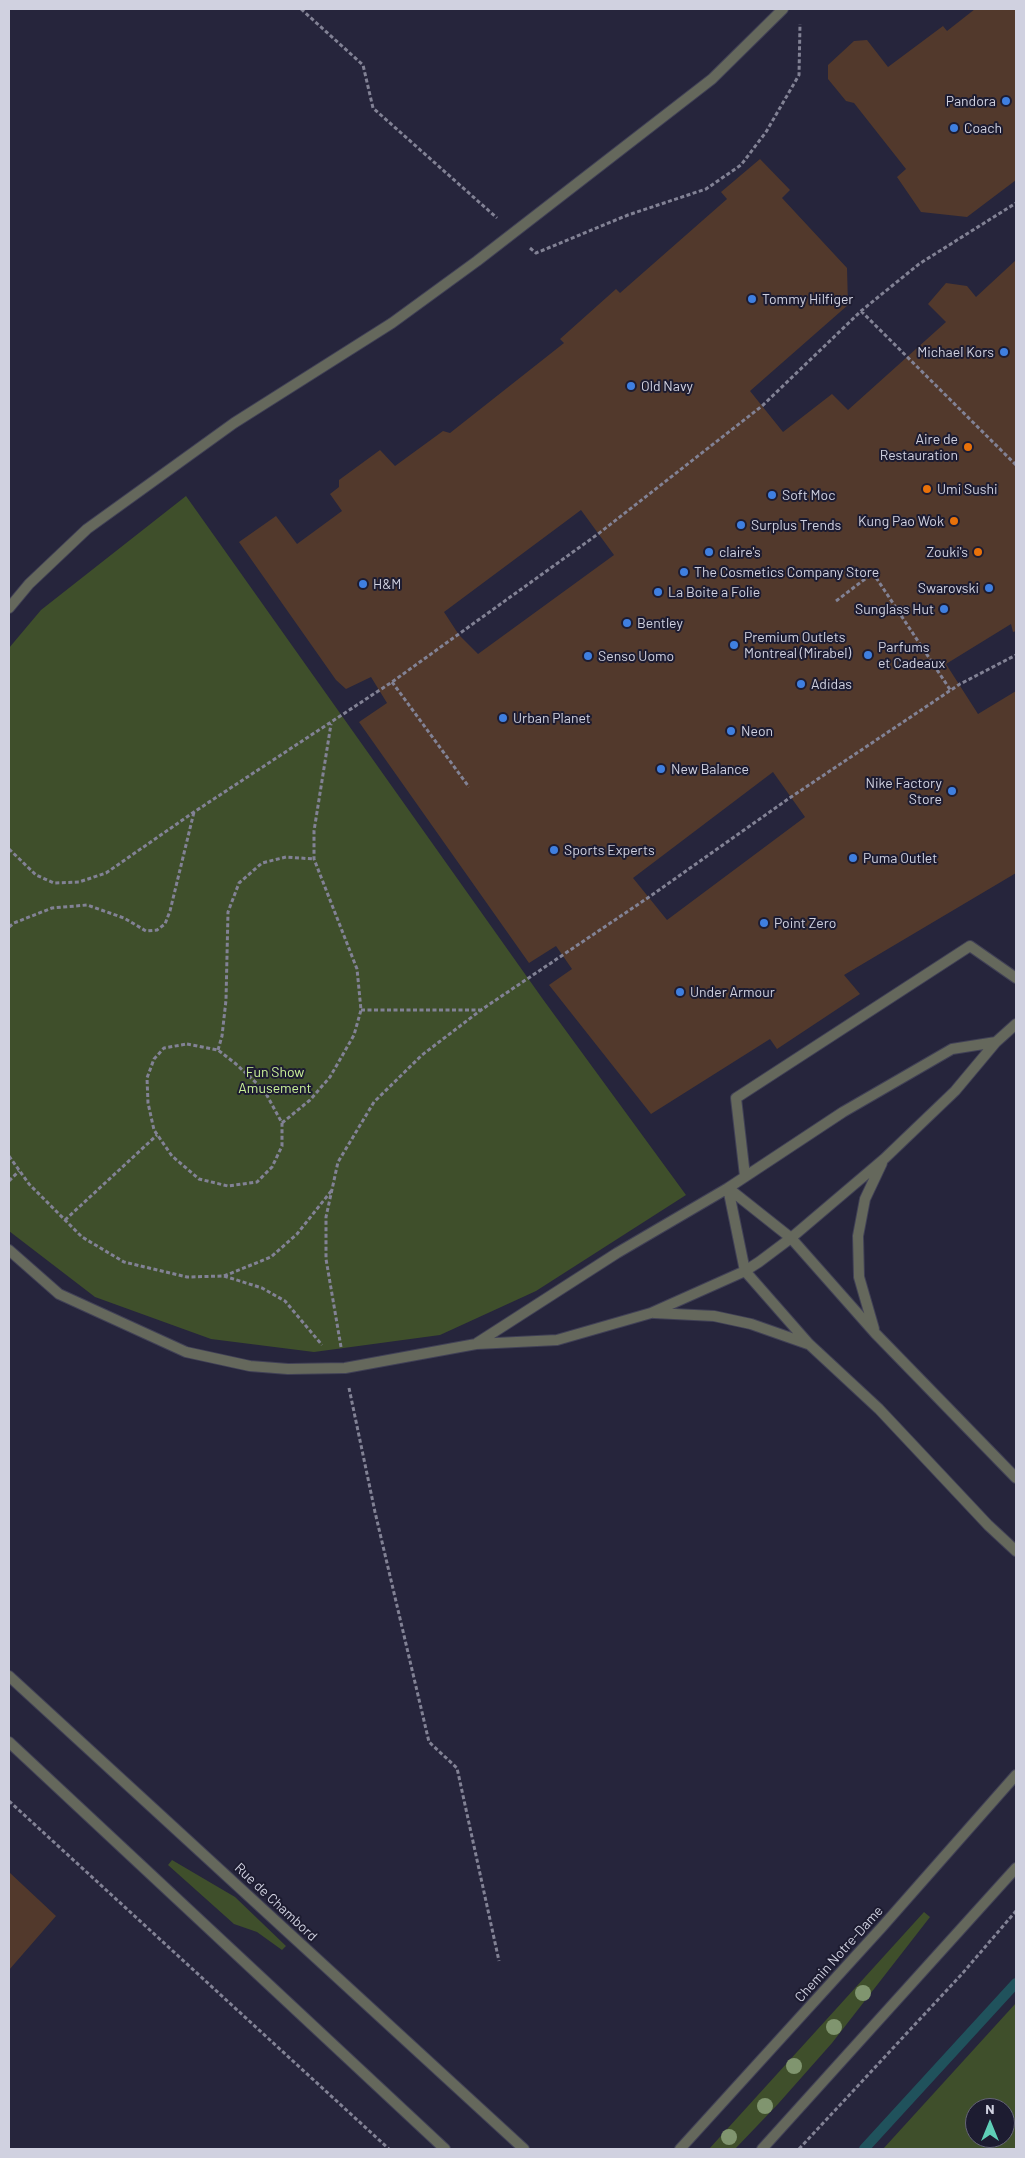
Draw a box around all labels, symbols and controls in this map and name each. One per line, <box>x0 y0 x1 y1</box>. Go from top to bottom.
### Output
place label: Pandora <box>946 93 996 109</box>
marker: Pandora <box>1000 95 1012 107</box>
place label: Coach <box>964 120 1002 136</box>
marker: Coach <box>948 122 960 134</box>
place label: Tommy Hilfiger <box>762 291 853 307</box>
marker: Tommy Hilfiger <box>746 293 758 305</box>
place label: Michael Kors <box>917 344 994 360</box>
marker: Michael Kors <box>998 346 1010 358</box>
place label: Old Navy <box>641 378 693 394</box>
marker: Old Navy <box>625 380 637 392</box>
place label: Aire de Restauration <box>880 431 958 464</box>
marker: Aire de Restauration <box>962 441 974 453</box>
place label: Umi Sushi <box>937 481 998 497</box>
marker: Umi Sushi <box>921 483 933 495</box>
place label: Soft Moc <box>782 487 836 503</box>
marker: Soft Moc <box>766 489 778 501</box>
place label: Kung Pao Wok <box>858 513 944 529</box>
marker: Kung Pao Wok <box>948 515 960 527</box>
place label: Surplus Trends <box>751 517 841 533</box>
marker: Surplus Trends <box>735 519 747 531</box>
place label: claire's <box>719 544 761 560</box>
place label: Zouki's <box>926 544 968 560</box>
marker: claire's <box>703 546 715 558</box>
marker: Zouki's <box>972 546 984 558</box>
place label: The Cosmetics Company Store <box>694 564 879 580</box>
marker: The Cosmetics Company Store <box>678 566 690 578</box>
place label: H&M <box>373 576 401 592</box>
marker: H&M <box>357 578 369 590</box>
place label: Swarovski <box>918 580 979 596</box>
marker: Swarovski <box>983 582 995 594</box>
place label: La Boite a Folie <box>668 584 760 600</box>
marker: La Boite a Folie <box>652 586 664 598</box>
place label: Sunglass Hut <box>855 601 934 617</box>
marker: Sunglass Hut <box>938 603 950 615</box>
place label: Bentley <box>637 615 683 631</box>
marker: Bentley <box>621 617 633 629</box>
place label: Premium Outlets Montreal (Mirabel) <box>744 629 851 662</box>
marker: Premium Outlets Montreal (Mirabel) <box>728 639 740 651</box>
place label: Parfums et Cadeaux <box>878 639 945 672</box>
place label: Senso Uomo <box>598 648 674 664</box>
marker: Parfums et Cadeaux <box>862 649 874 661</box>
marker: Senso Uomo <box>582 650 594 662</box>
place label: Adidas <box>811 676 852 692</box>
marker: Adidas <box>795 678 807 690</box>
place label: Urban Planet <box>513 710 591 726</box>
marker: Urban Planet <box>497 712 509 724</box>
place label: Neon <box>741 723 773 739</box>
marker: Neon <box>725 725 737 737</box>
place label: New Balance <box>671 761 749 777</box>
marker: New Balance <box>655 763 667 775</box>
place label: Nike Factory Store <box>866 775 942 808</box>
marker: Nike Factory Store <box>946 785 958 797</box>
place label: Sports Experts <box>564 842 655 858</box>
marker: Sports Experts <box>548 844 560 856</box>
place label: Puma Outlet <box>863 850 937 866</box>
marker: Puma Outlet <box>847 852 859 864</box>
place label: Point Zero <box>774 915 836 931</box>
marker: Point Zero <box>758 917 770 929</box>
place label: Under Armour <box>690 984 775 1000</box>
marker: Under Armour <box>674 986 686 998</box>
park label: Fun Show Amusement <box>238 1064 312 1096</box>
street label: Rue de Chambord <box>231 1859 321 1945</box>
street label: Chemin Notre-Dame <box>791 1902 887 2006</box>
north arrow <box>965 2098 1015 2148</box>
text: N <box>985 2100 995 2117</box>

